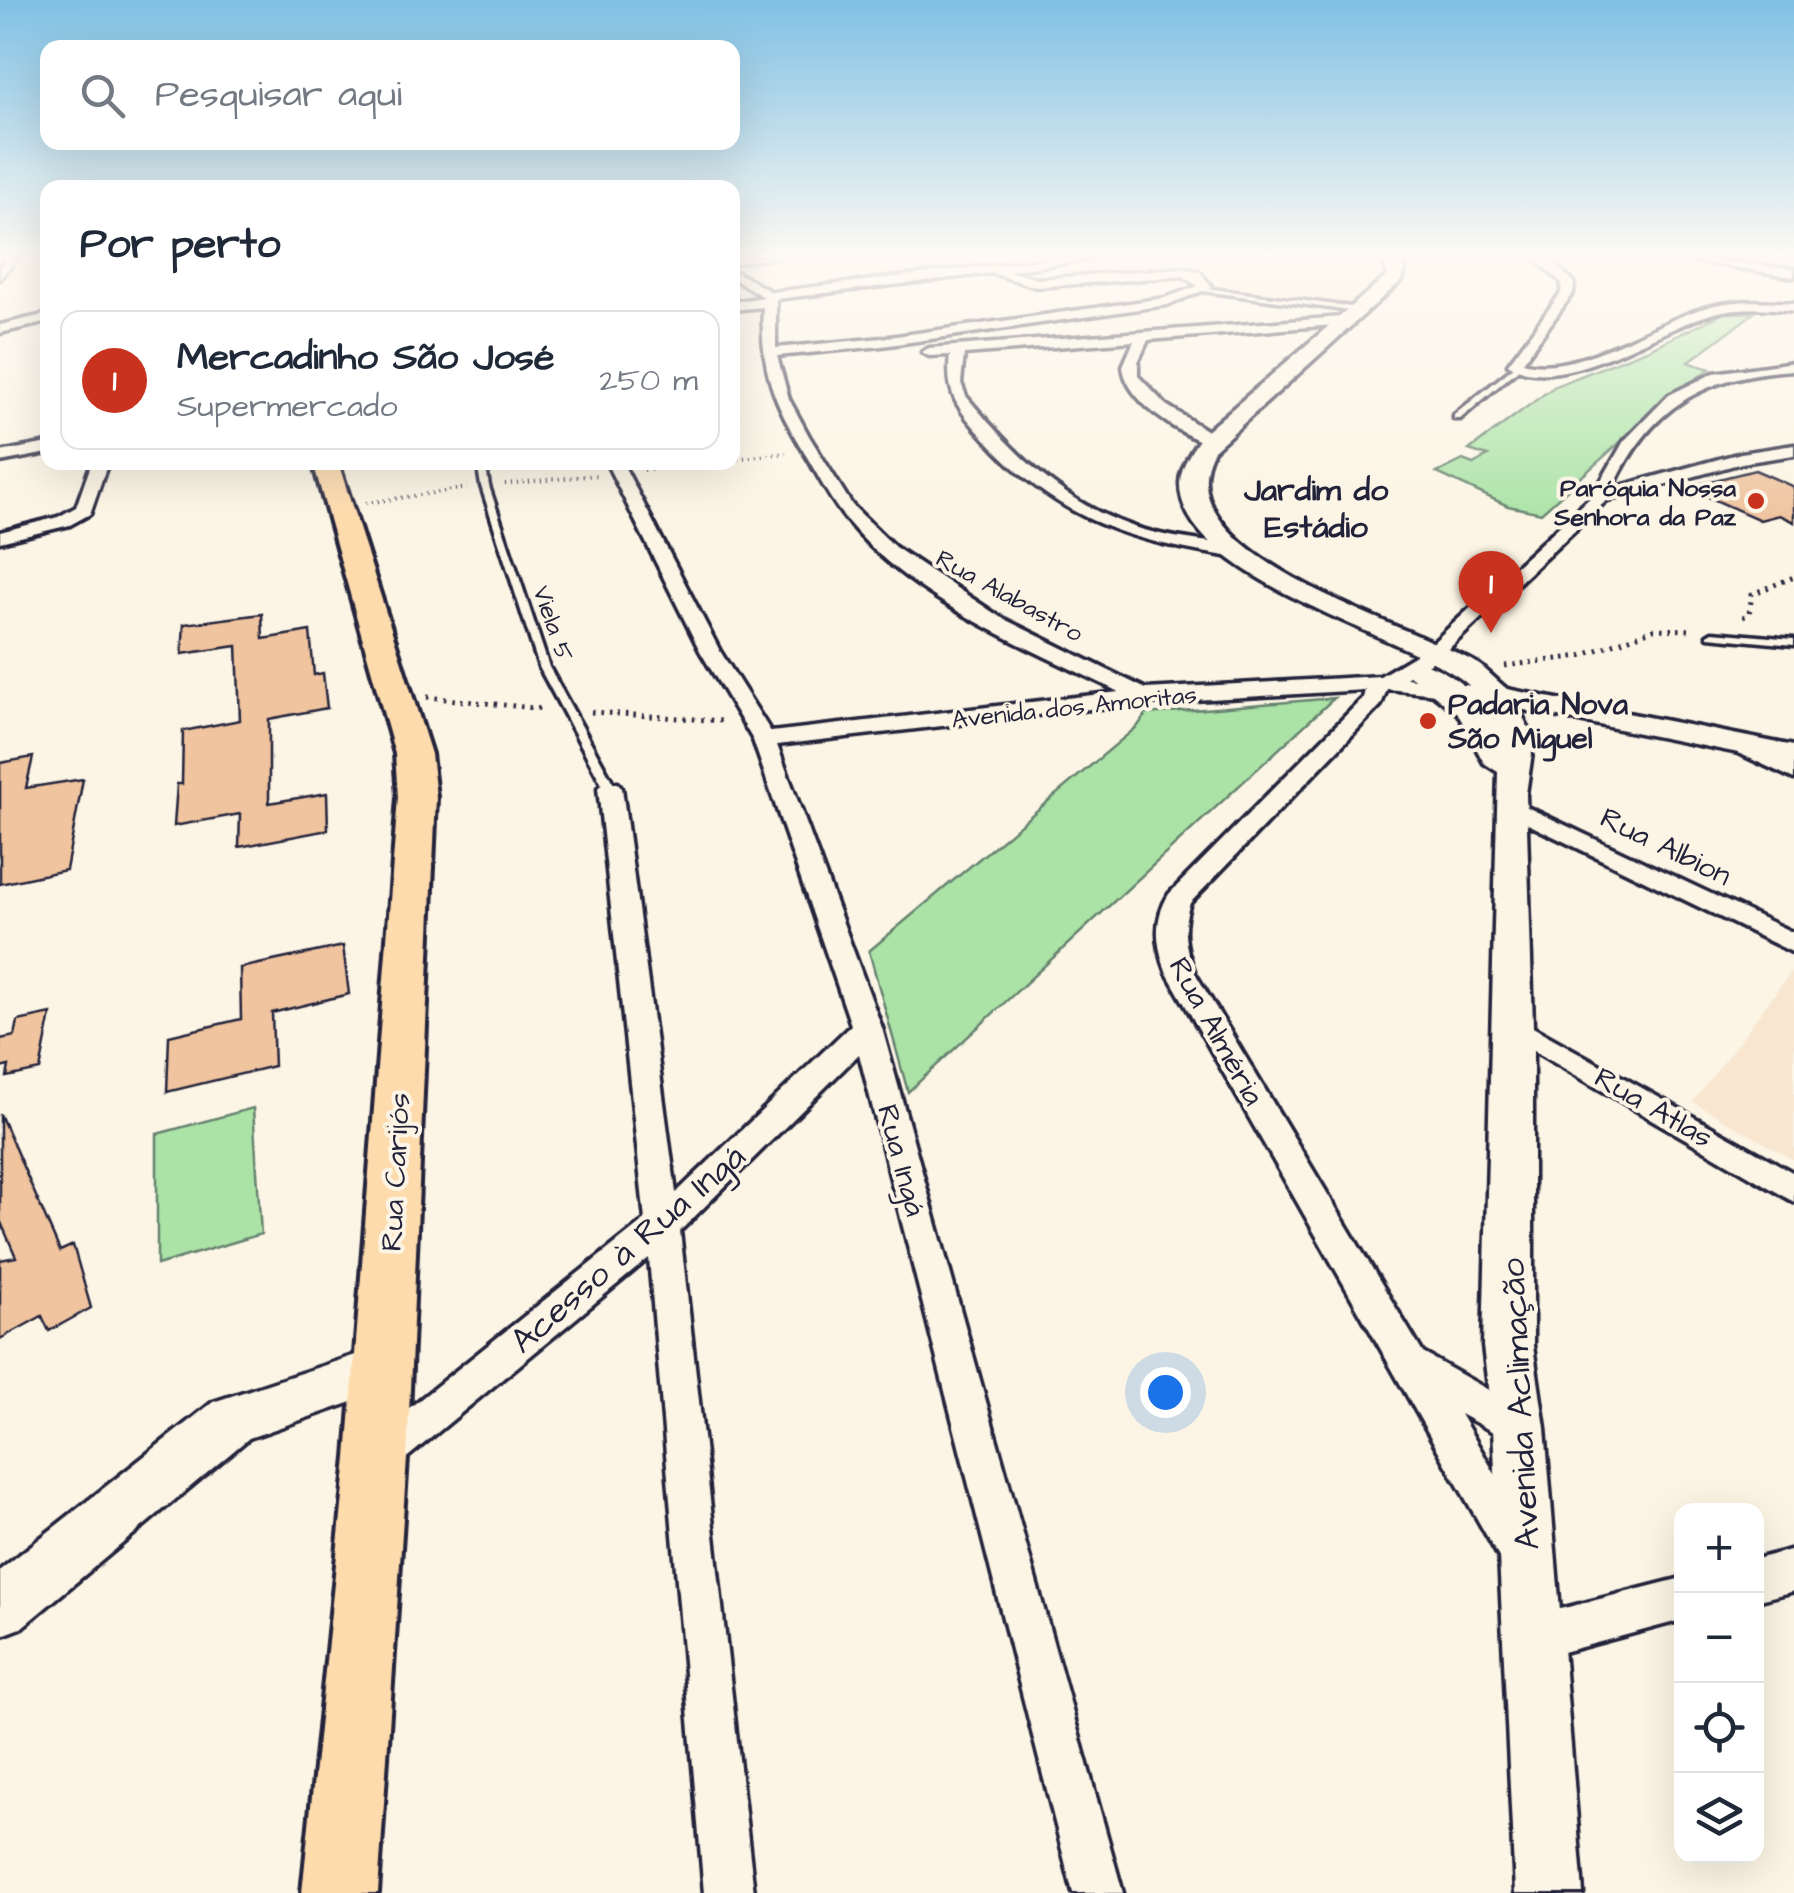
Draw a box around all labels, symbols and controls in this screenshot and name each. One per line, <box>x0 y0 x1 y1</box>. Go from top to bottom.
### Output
search box <box>40 40 740 150</box>
icon: search <box>75 68 130 123</box>
text: Pesquisar aqui <box>155 69 402 121</box>
text: Por perto <box>80 216 280 274</box>
text: Mercadinho São José <box>177 332 554 384</box>
text: 1 <box>112 358 117 403</box>
text: 250 m <box>599 358 698 403</box>
text: Supermercado <box>177 384 397 429</box>
district label: Jardim do Estádio <box>1243 468 1389 550</box>
place label: Paróquia Nossa Senhora da Paz <box>1553 471 1737 535</box>
marker: Paróquia Nossa Senhora da Paz <box>1745 490 1767 512</box>
street label: Rua Alabastro <box>929 541 1089 651</box>
pin: 1 <box>1458 550 1524 633</box>
street label: Viela 5 <box>523 581 582 666</box>
street label: Avenida dos Amoritas <box>950 677 1198 738</box>
place label: Padaria Nova São Miguel <box>1447 684 1629 762</box>
marker: Padaria Nova São Miguel <box>1417 710 1439 732</box>
street label: Rua Albion <box>1593 797 1738 897</box>
street label: Rua Alméria <box>1158 950 1274 1113</box>
street label: Rua Atlas <box>1587 1057 1720 1159</box>
street label: Rua Carijós <box>371 1092 421 1252</box>
street label: Rua Ingá <box>865 1100 936 1221</box>
street label: Acesso à Rua Ingá <box>500 1133 758 1367</box>
street label: Avenida Aclimação <box>1488 1256 1553 1551</box>
your location <box>1140 1367 1191 1418</box>
map controls <box>1674 1503 1764 1863</box>
button: + <box>1674 1503 1764 1593</box>
button: − <box>1674 1593 1764 1683</box>
button: locate <box>1674 1683 1764 1773</box>
button: layers <box>1674 1773 1764 1863</box>

